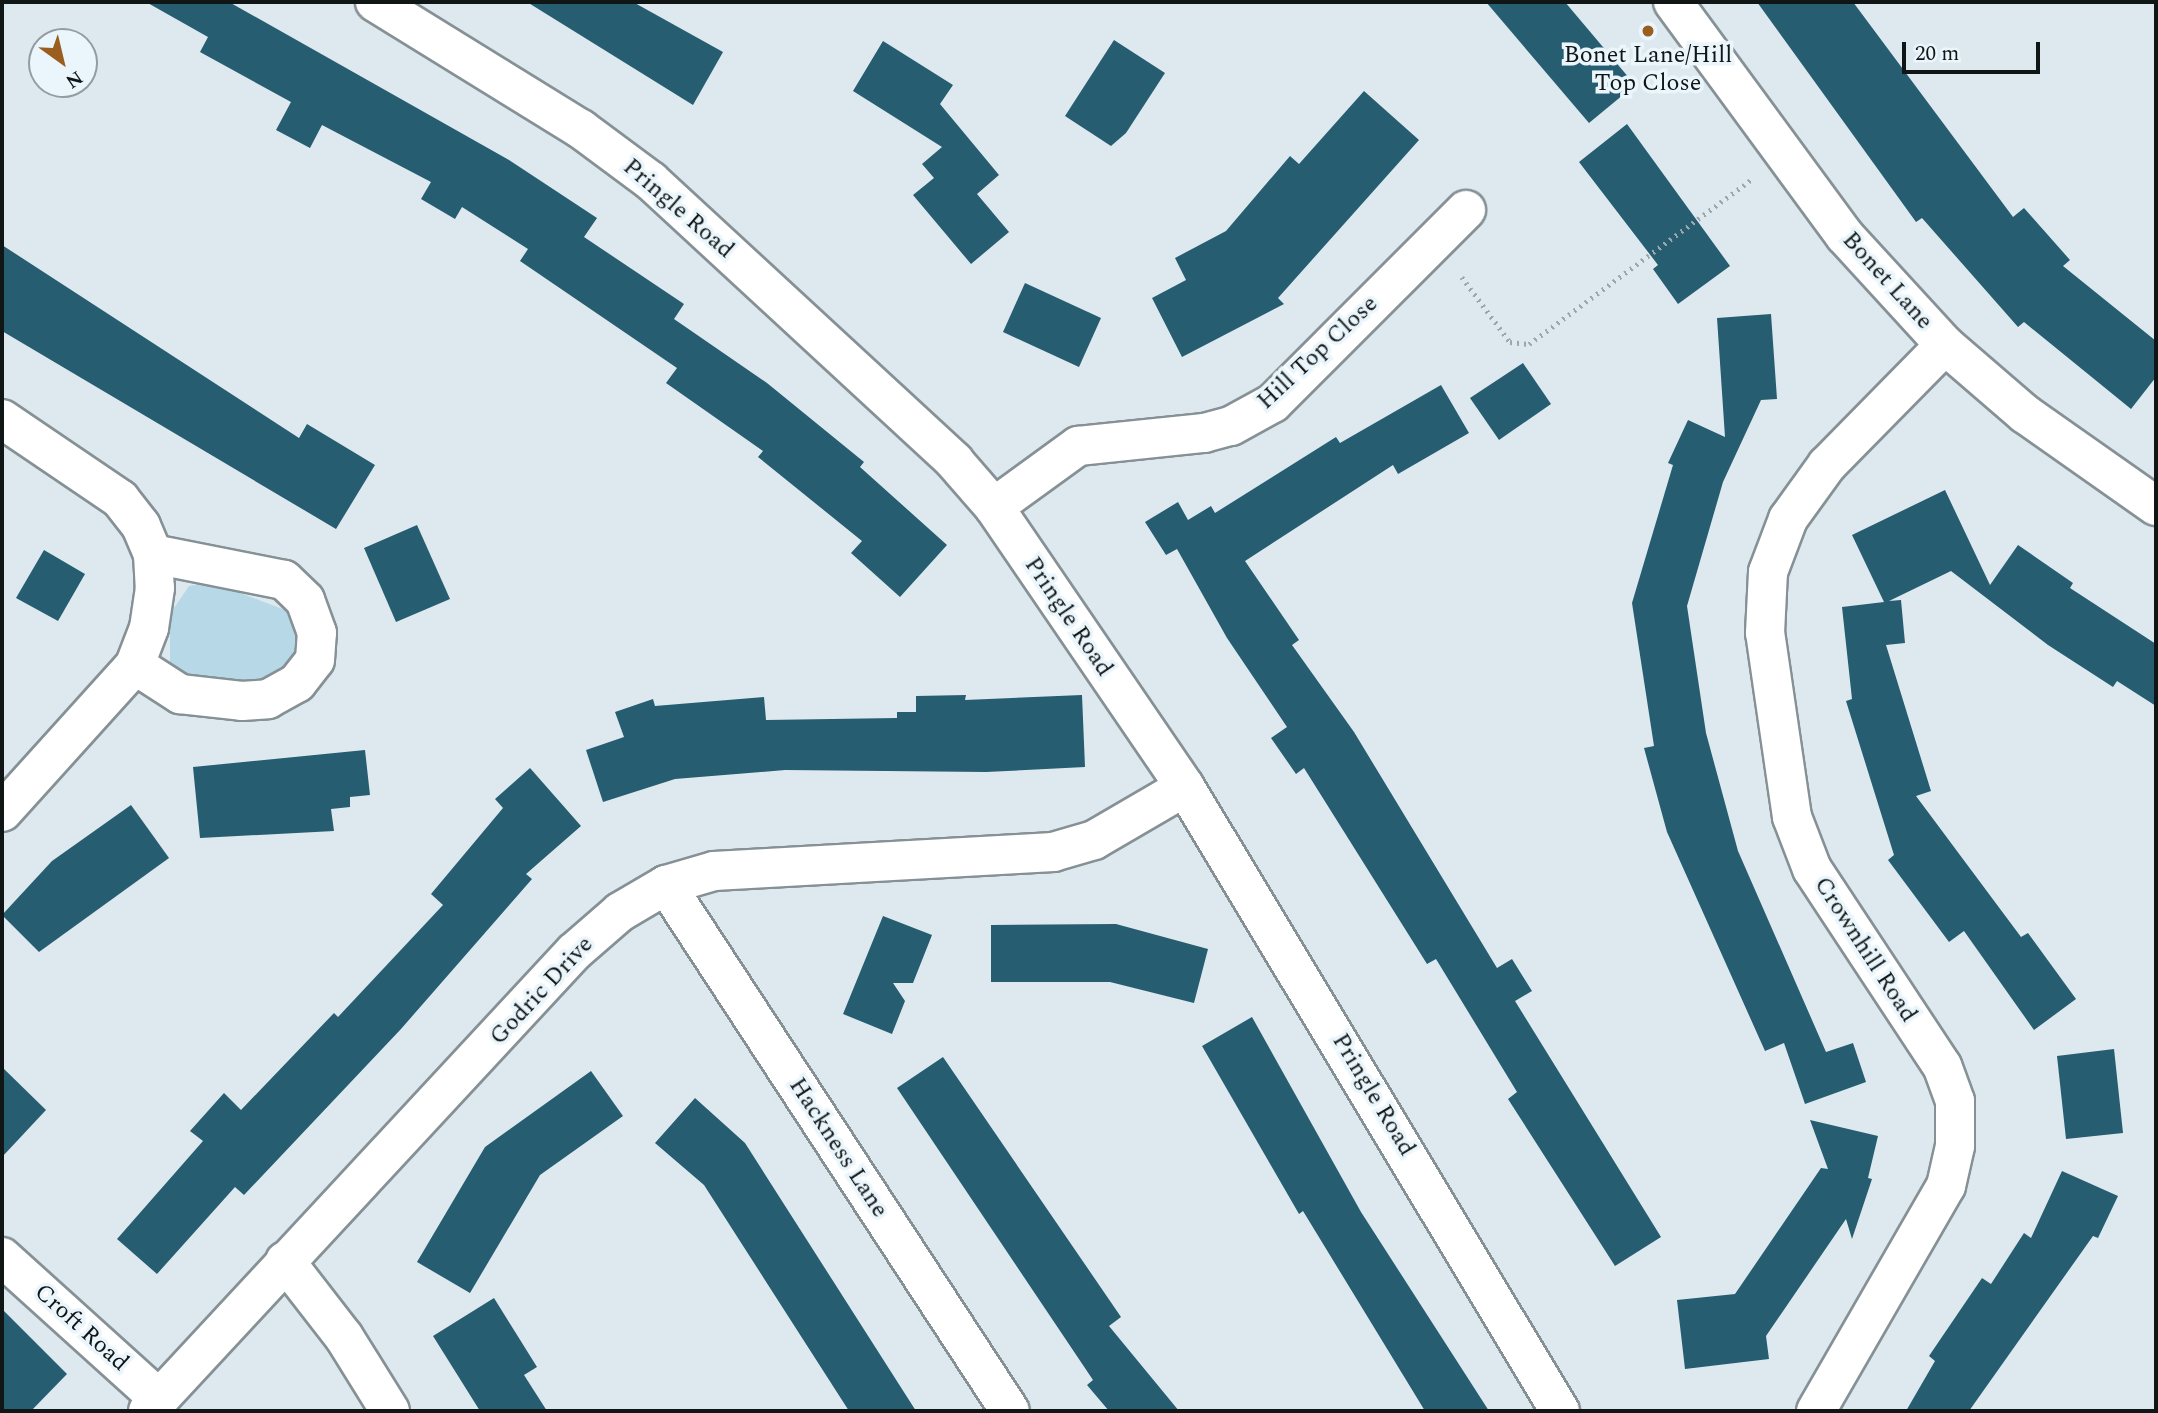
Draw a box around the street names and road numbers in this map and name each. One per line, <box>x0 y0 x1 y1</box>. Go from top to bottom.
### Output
street label: Pringle Road <box>617 153 739 265</box>
street label: Bonet Lane <box>1836 226 1938 336</box>
street label: Hill Top Close <box>1252 290 1384 416</box>
street label: Pringle Road <box>1018 552 1118 682</box>
street label: Crownhill Road <box>1807 872 1923 1028</box>
street label: Godric Drive <box>484 931 600 1051</box>
street label: Pringle Road <box>1325 1029 1421 1161</box>
street label: Hackness Lane <box>782 1073 894 1223</box>
street label: Croft Road <box>28 1278 134 1378</box>

